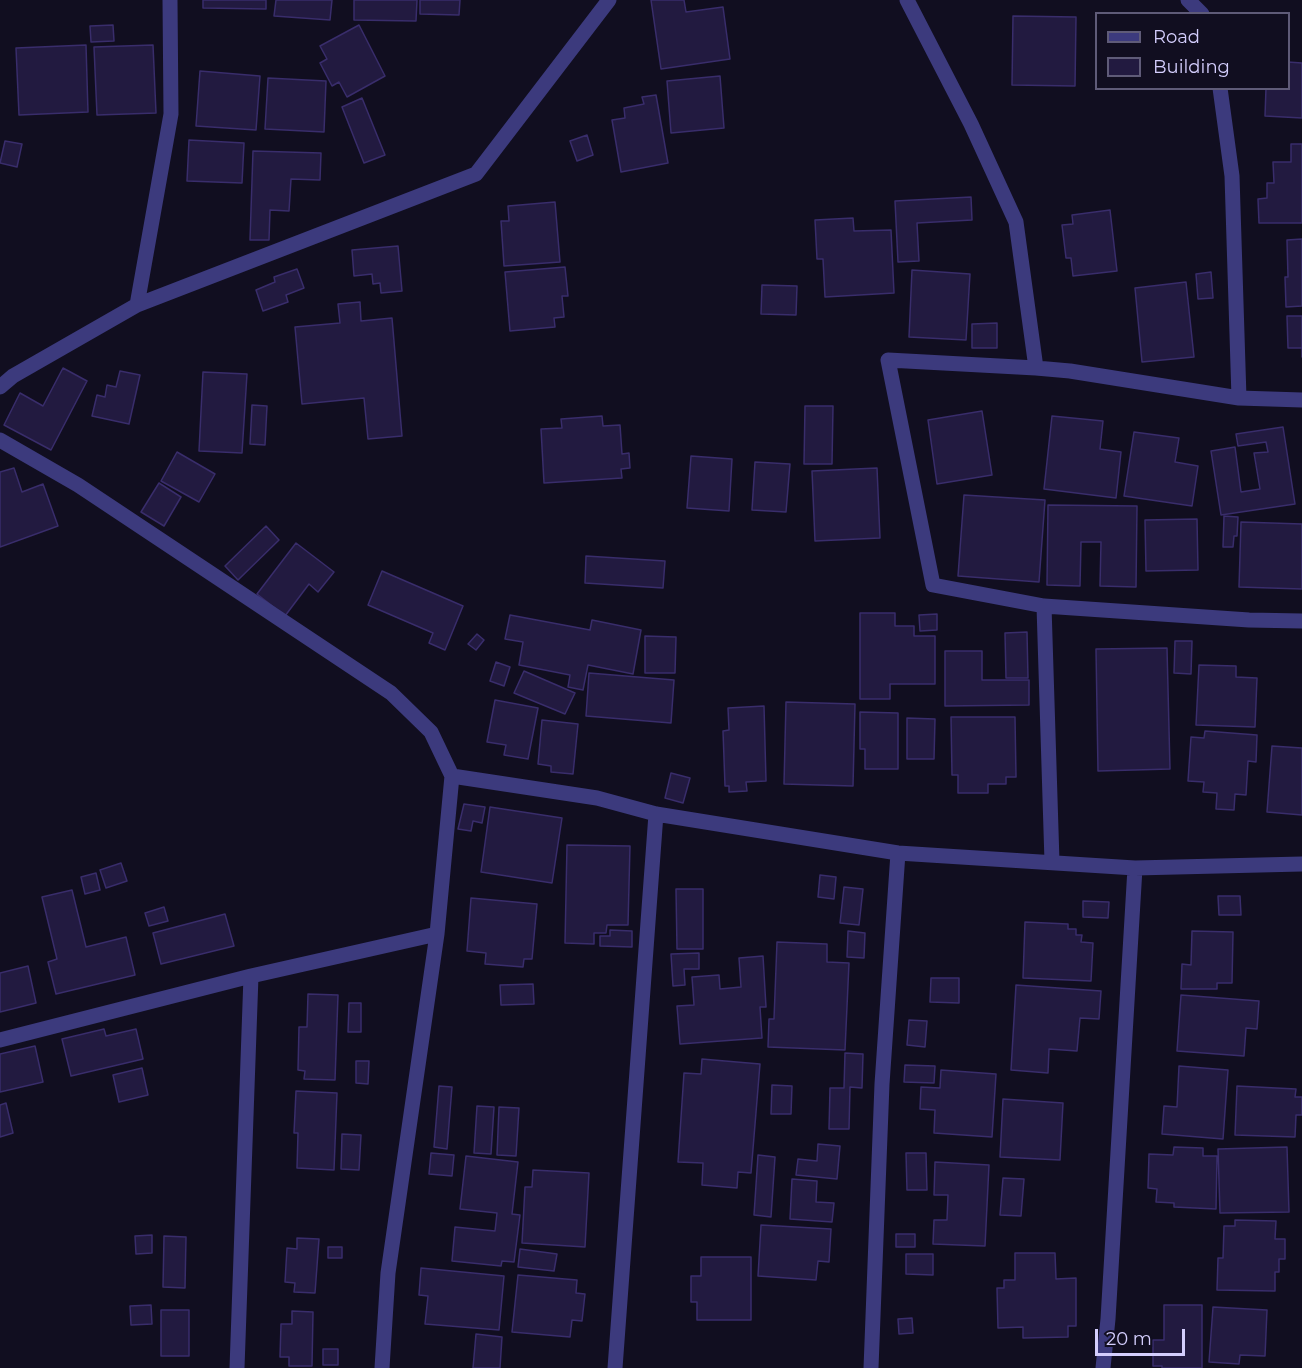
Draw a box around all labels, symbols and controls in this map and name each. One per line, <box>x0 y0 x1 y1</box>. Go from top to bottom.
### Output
legend <box>1095 12 1290 90</box>
text: Road <box>1153 26 1200 48</box>
text: Building <box>1153 56 1230 78</box>
scale bar <box>1098 1317 1188 1355</box>
text: 20 m <box>1106 1328 1152 1350</box>

